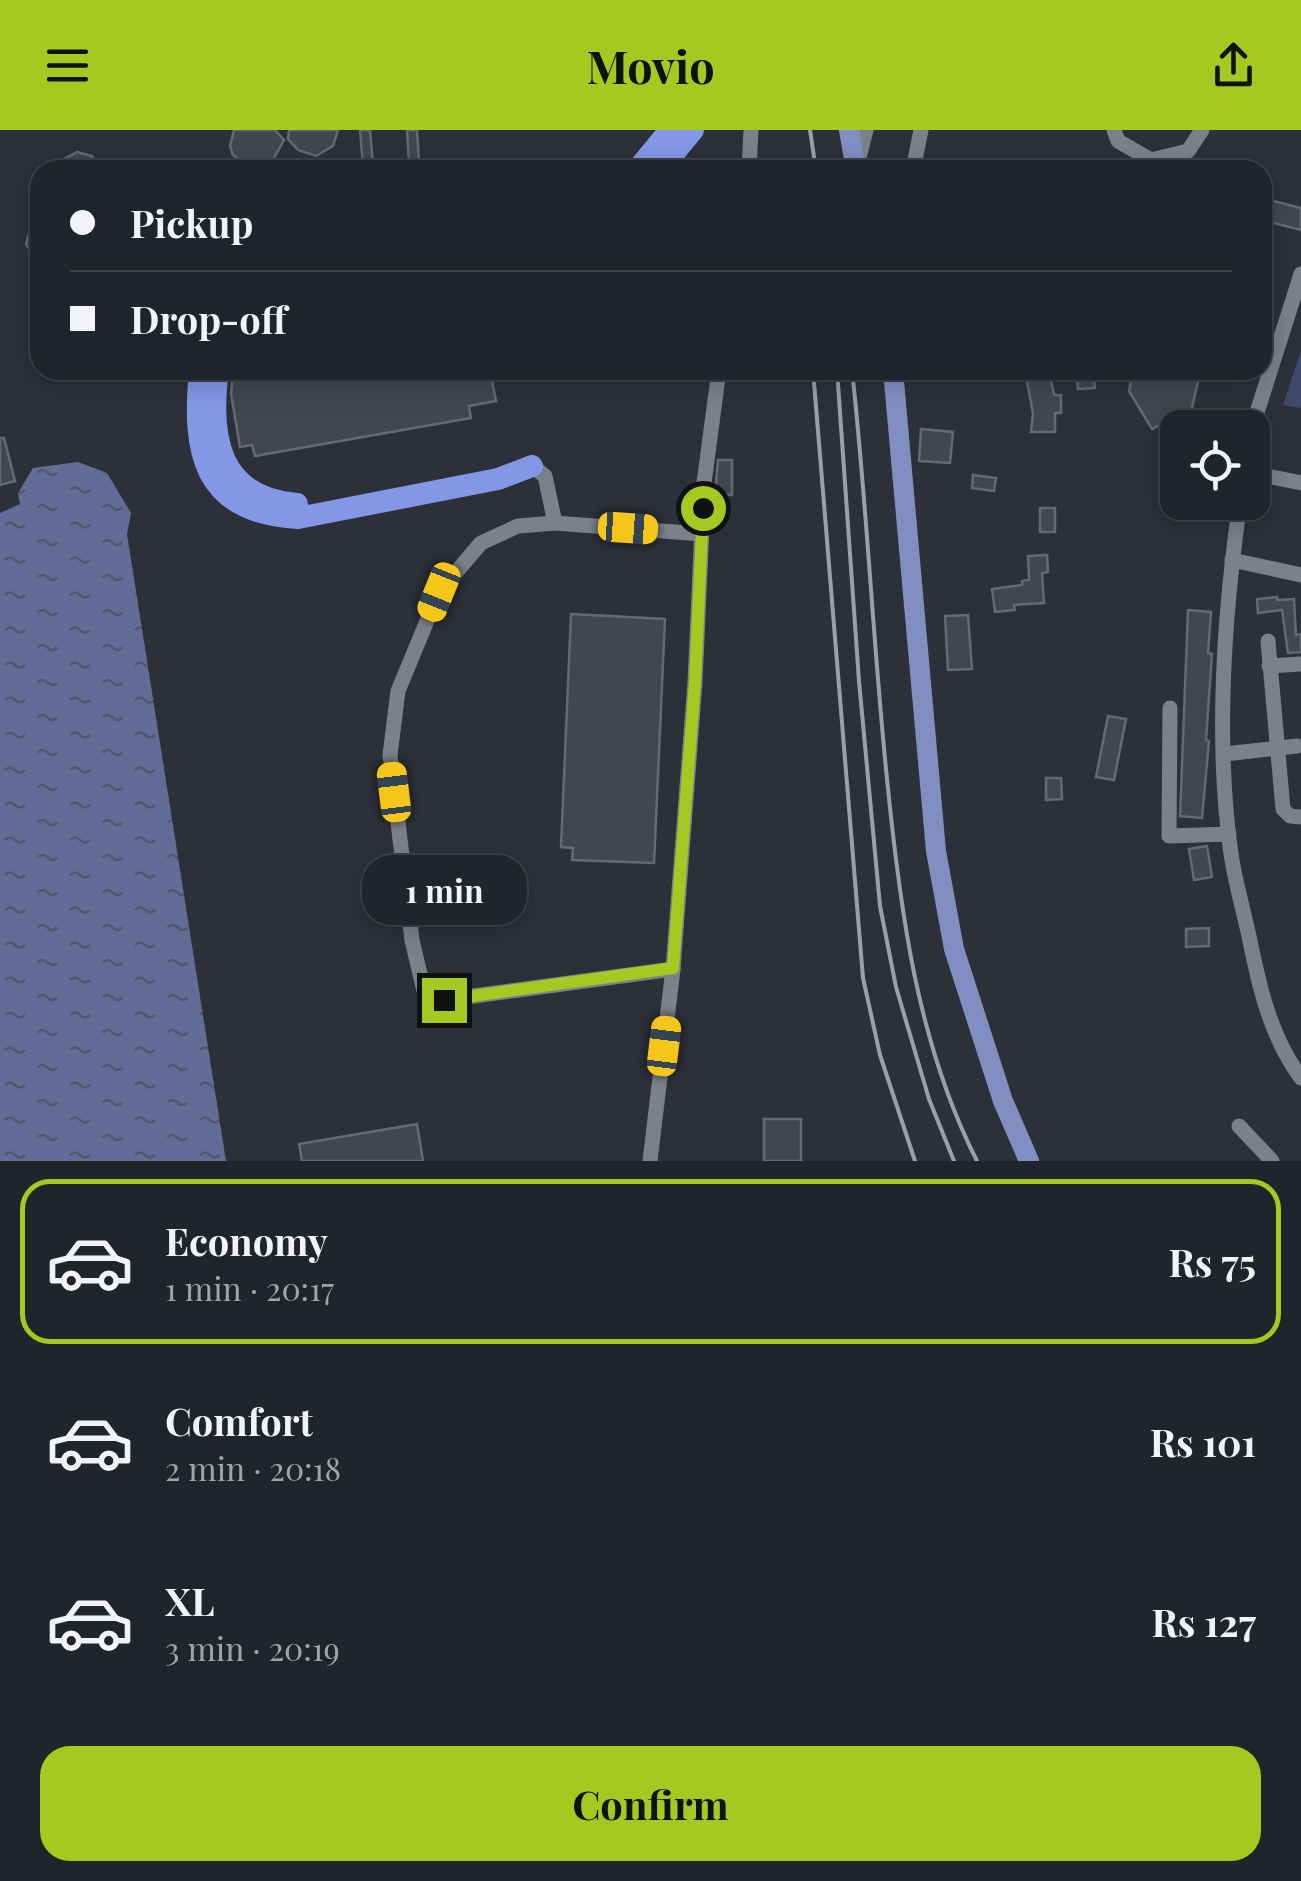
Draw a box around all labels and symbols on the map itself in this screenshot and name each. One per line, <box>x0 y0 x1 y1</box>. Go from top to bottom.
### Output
route start <box>681 486 726 531</box>
car <box>597 511 659 545</box>
car <box>414 559 464 625</box>
car <box>375 760 413 824</box>
callout: 1 min <box>362 855 526 925</box>
route end <box>422 978 467 1023</box>
car <box>645 1014 683 1078</box>

